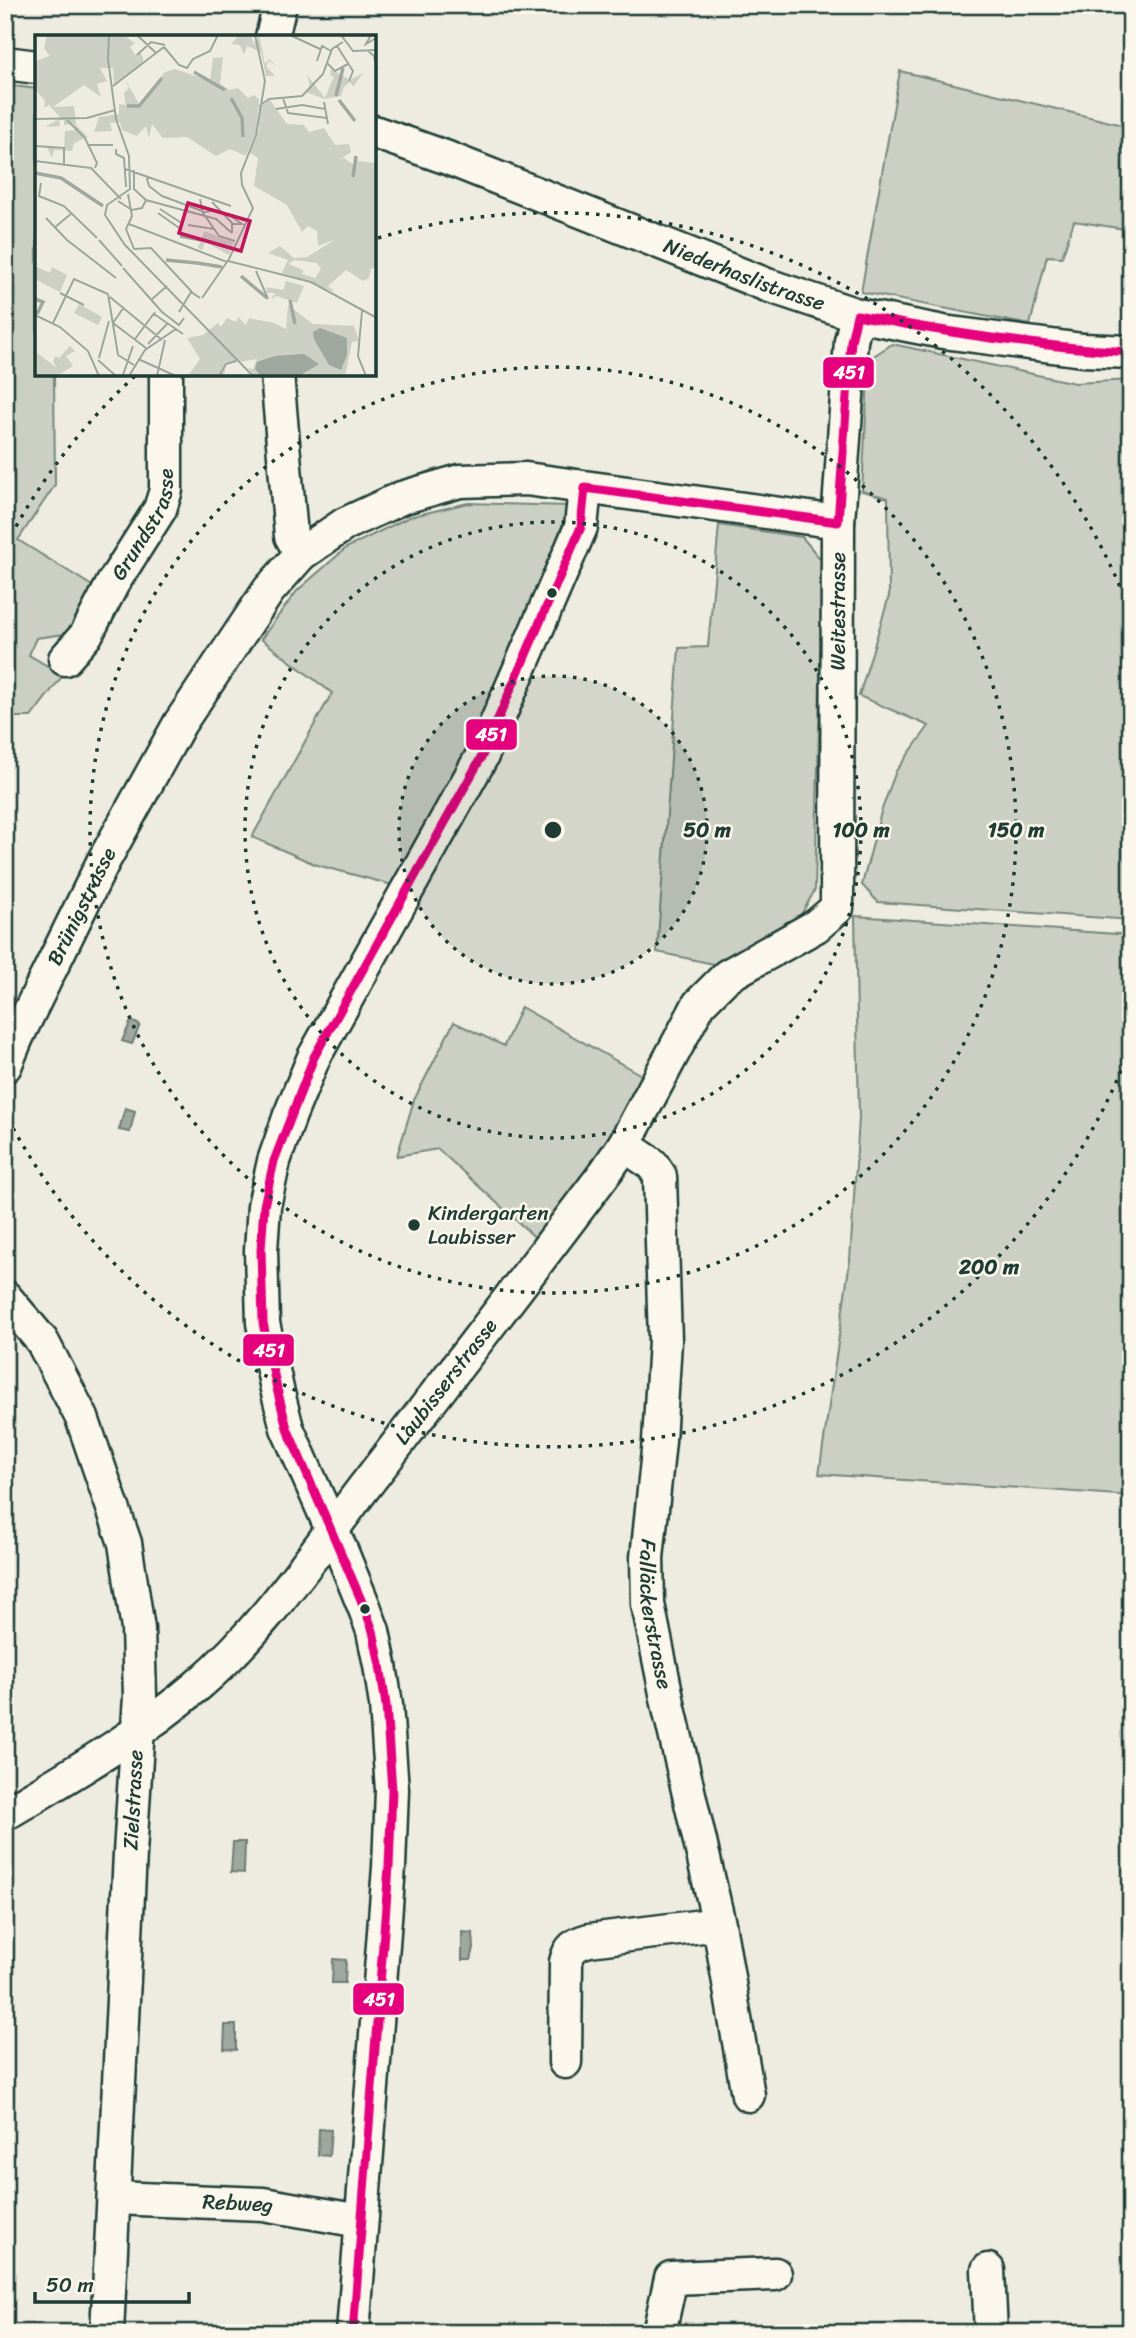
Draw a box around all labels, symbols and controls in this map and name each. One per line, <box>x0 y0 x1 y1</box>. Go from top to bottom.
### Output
inset map <box>35 35 376 376</box>
street label: Niederhaslistrasse <box>658 227 830 322</box>
line badge: 451 <box>822 356 875 389</box>
text: 451 <box>832 356 865 389</box>
street label: Grundstrasse <box>100 469 185 588</box>
street label: Weitestrasse <box>819 552 857 670</box>
unlabelled marker <box>545 586 559 600</box>
line badge: 451 <box>465 718 518 751</box>
text: 451 <box>474 718 507 751</box>
text: 50 m <box>683 811 732 849</box>
text: 100 m <box>832 811 890 849</box>
text: 150 m <box>988 811 1045 849</box>
centre of rings <box>541 818 565 842</box>
street label: Brünigstrasse <box>36 840 127 972</box>
place label: Kindergarten Laubisser <box>428 1194 549 1256</box>
marker: Kindergarten Laubisser <box>406 1217 422 1233</box>
text: 200 m <box>958 1248 1020 1286</box>
street label: Laubisserstrasse <box>384 1310 507 1453</box>
line badge: 451 <box>242 1333 295 1367</box>
text: 451 <box>252 1334 285 1367</box>
street label: Falläckerstrasse <box>628 1537 684 1693</box>
unlabelled marker <box>358 1602 372 1616</box>
street label: Zielstrasse <box>111 1749 155 1851</box>
line badge: 451 <box>352 1982 405 2016</box>
text: 451 <box>362 1983 395 2016</box>
street label: Rebweg <box>202 2183 277 2225</box>
scale bar <box>35 2261 189 2305</box>
text: 50 m <box>46 2266 94 2304</box>

